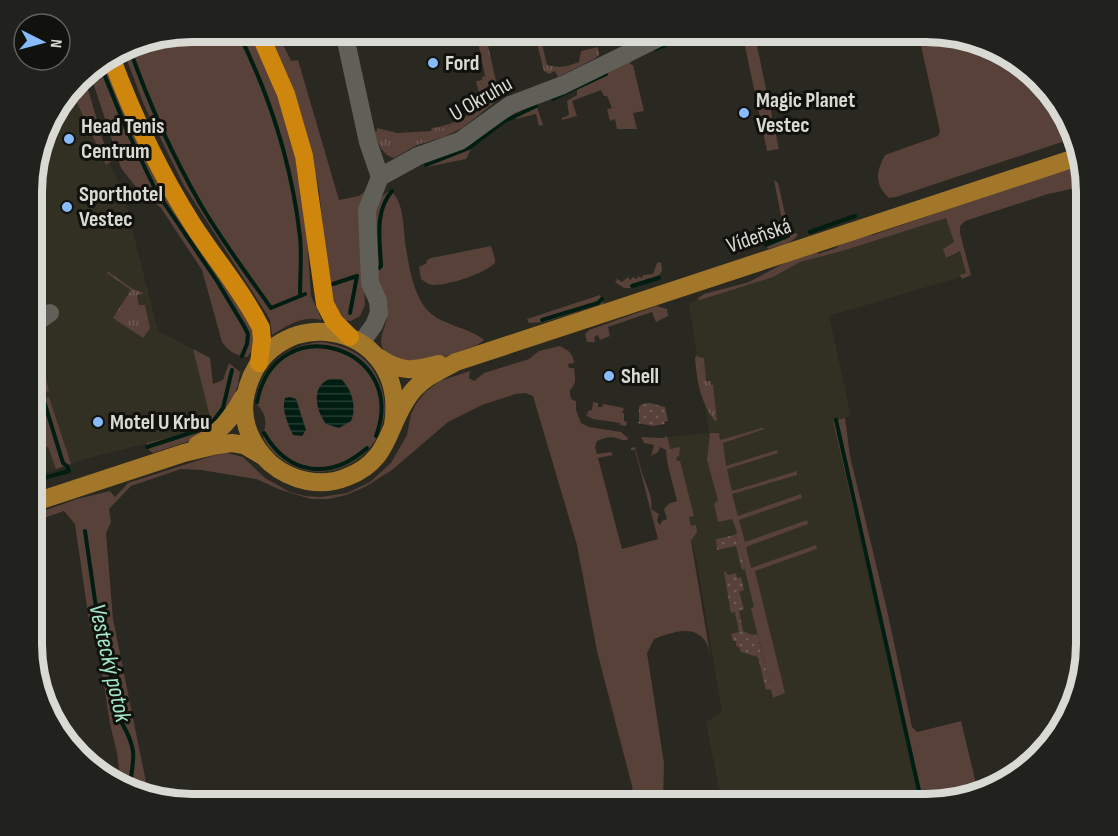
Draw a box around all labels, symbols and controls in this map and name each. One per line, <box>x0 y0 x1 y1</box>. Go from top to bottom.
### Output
north arrow <box>12 12 72 72</box>
text: N <box>46 38 65 49</box>
place label: Ford <box>445 50 479 77</box>
marker: Ford <box>426 56 440 70</box>
street label: U Okruhu <box>445 70 517 128</box>
place label: Magic Planet Vestec <box>756 87 855 139</box>
marker: Magic Planet Vestec <box>737 106 751 120</box>
place label: Head Tenis Centrum <box>81 113 164 165</box>
marker: Head Tenis Centrum <box>62 132 76 146</box>
place label: Sporthotel Vestec <box>79 181 163 233</box>
marker: Sporthotel Vestec <box>60 200 74 214</box>
street label: Vídeňská <box>723 212 795 260</box>
place label: Shell <box>621 363 659 390</box>
marker: Shell <box>602 369 616 383</box>
place label: Motel U Krbu <box>110 409 210 436</box>
marker: Motel U Krbu <box>91 415 105 429</box>
water label: Vestecký potok <box>82 601 138 726</box>

